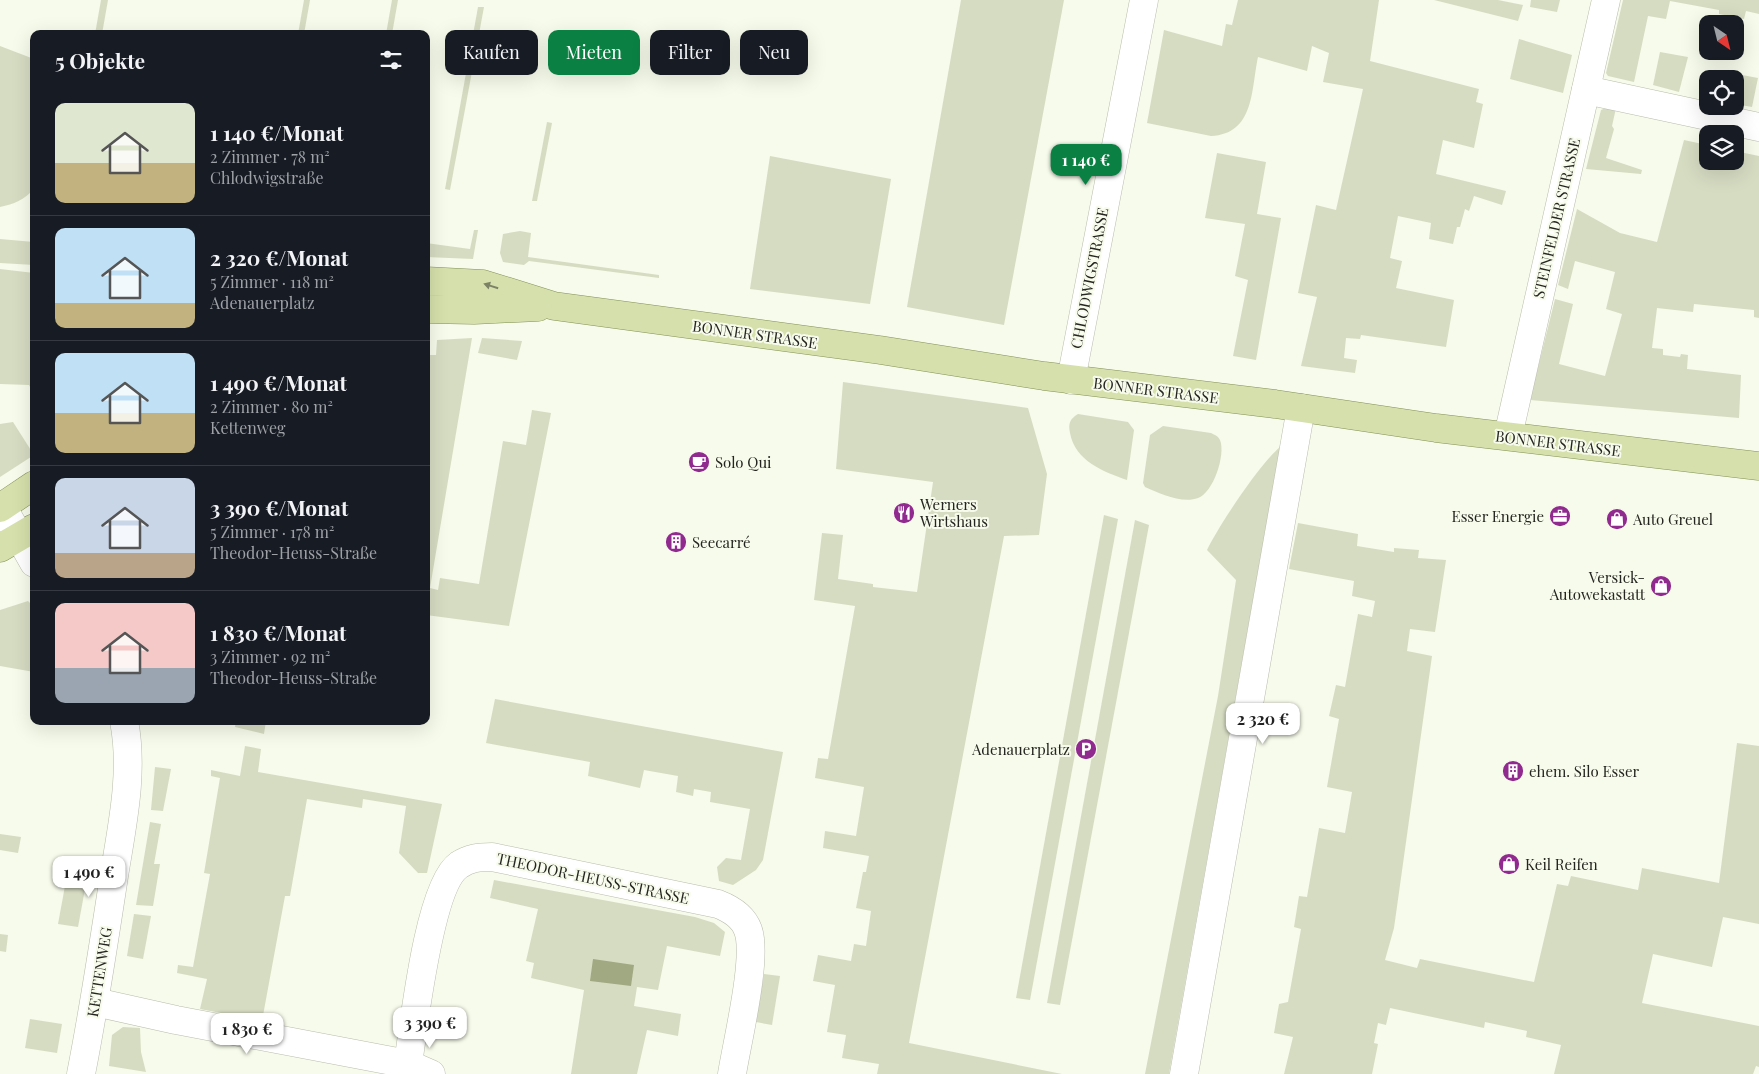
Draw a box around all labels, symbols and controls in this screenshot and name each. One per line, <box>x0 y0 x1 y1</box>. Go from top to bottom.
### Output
north arrow <box>1699 15 1744 60</box>
map controls <box>1699 15 1744 170</box>
chip: Kaufen <box>445 30 538 75</box>
chip: Mieten <box>548 30 640 75</box>
chip: Filter <box>650 30 730 75</box>
chip: Neu <box>740 30 808 75</box>
text: 5 Objekte <box>55 46 145 74</box>
icon: filters <box>377 46 405 74</box>
button: locate <box>1699 70 1744 115</box>
text: 1 140 €/Monat <box>210 118 344 146</box>
icon: home <box>95 123 155 183</box>
button: layers <box>1699 125 1744 170</box>
street label: STEINFELDER STRASSE <box>1528 136 1584 300</box>
pin: 1 140 € <box>1040 144 1132 186</box>
text: 2 Zimmer · 78 m² <box>210 146 330 167</box>
text: 1 140 € <box>1062 149 1110 170</box>
text: Chlodwigstraße <box>210 167 324 188</box>
street label: CHLODWIGSTRASSE <box>1066 206 1112 350</box>
text: 2 320 €/Monat <box>210 243 348 271</box>
icon: home <box>95 248 155 308</box>
text: 5 Zimmer · 118 m² <box>210 271 334 292</box>
one-way arrow <box>483 282 498 290</box>
text: Adenauerplatz <box>210 292 315 313</box>
street label: BONNER STRASSE <box>691 315 819 353</box>
text: 1 490 €/Monat <box>210 368 347 396</box>
street label: BONNER STRASSE <box>1092 372 1220 408</box>
icon: home <box>95 373 155 433</box>
text: 2 Zimmer · 80 m² <box>210 396 333 417</box>
text: Kettenweg <box>210 417 286 438</box>
street label: BONNER STRASSE <box>1494 425 1622 461</box>
cafe icon: Solo Qui <box>687 450 711 474</box>
place label: Solo Qui <box>715 452 772 472</box>
text: 3 390 €/Monat <box>210 493 348 521</box>
place label: Werners Wirtshaus <box>919 494 988 531</box>
icon: home <box>95 498 155 558</box>
restaurant icon: Werners Wirtshaus <box>892 501 916 525</box>
office icon: Esser Energie <box>1548 504 1572 528</box>
place label: Esser Energie <box>1452 506 1544 526</box>
shop icon: Auto Greuel <box>1605 507 1629 531</box>
place label: Auto Greuel <box>1632 509 1713 529</box>
text: 5 Zimmer · 178 m² <box>210 521 334 542</box>
building icon: Seecarré <box>664 530 688 554</box>
place label: Seecarré <box>692 532 751 552</box>
text: Theodor-Heuss-Straße <box>210 542 377 563</box>
place label: Versick- Autowekastatt <box>1549 567 1646 604</box>
shop icon: Versick- Autowekastatt <box>1649 574 1673 598</box>
text: 1 830 €/Monat <box>210 618 346 646</box>
icon: home <box>95 623 155 683</box>
text: 3 Zimmer · 92 m² <box>210 646 330 667</box>
text: Theodor-Heuss-Straße <box>210 667 377 688</box>
pin: 2 320 € <box>1217 702 1309 745</box>
text: 2 320 € <box>1237 708 1289 729</box>
parking icon: Adenauerplatz <box>1074 737 1098 761</box>
place label: Adenauerplatz <box>971 739 1070 759</box>
building icon: ehem. Silo Esser <box>1501 759 1525 783</box>
place label: ehem. Silo Esser <box>1529 761 1640 781</box>
street label: THEODOR-HEUSS-STRASSE <box>495 848 691 908</box>
shop icon: Keil Reifen <box>1497 852 1521 876</box>
place label: Keil Reifen <box>1525 854 1598 874</box>
pin: 1 490 € <box>43 856 135 898</box>
text: 1 490 € <box>63 861 115 882</box>
street label: KETTENWEG <box>82 925 116 1018</box>
pin: 3 390 € <box>384 1006 476 1049</box>
pin: 1 830 € <box>201 1012 293 1055</box>
text: 3 390 € <box>404 1012 456 1033</box>
text: 1 830 € <box>222 1018 272 1039</box>

